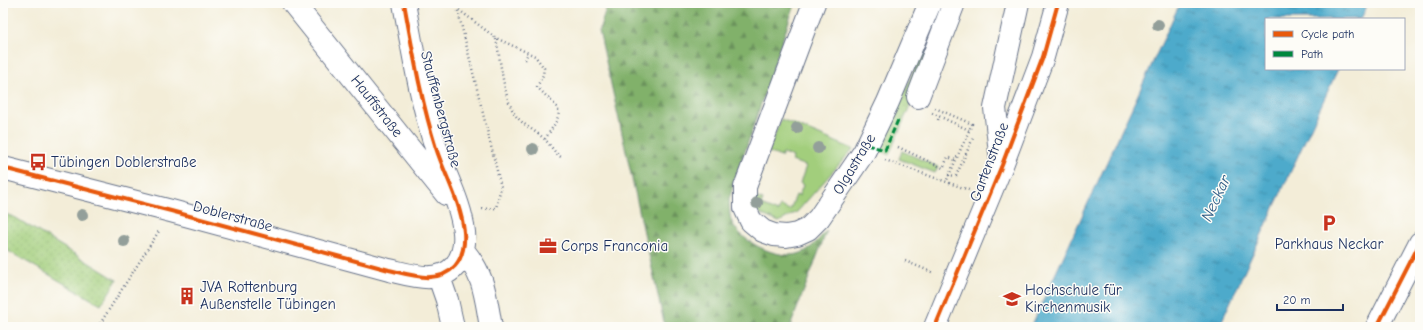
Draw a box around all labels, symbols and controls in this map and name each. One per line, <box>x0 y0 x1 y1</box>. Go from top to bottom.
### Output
legend <box>1265 18 1405 70</box>
text: Cycle path <box>1301 27 1354 41</box>
text: Path <box>1301 47 1323 61</box>
street label: Stauffenbergstraße <box>417 49 465 170</box>
street label: Hauffstraße <box>347 71 407 141</box>
street label: Gartenstraße <box>966 119 1013 204</box>
street label: Olgastraße <box>829 130 879 198</box>
bus stop icon: Tübingen Doblerstraße <box>28 152 48 172</box>
place label: Tübingen Doblerstraße <box>51 153 197 171</box>
water label: Neckar <box>1197 172 1235 224</box>
street label: Doblerstraße <box>191 197 275 235</box>
parking icon: Parkhaus Neckar <box>1319 213 1339 233</box>
place label: Parkhaus Neckar <box>1275 235 1383 253</box>
office icon: Corps Franconia <box>538 236 558 256</box>
place label: Corps Franconia <box>561 237 668 255</box>
place label: JVA Rottenburg Außenstelle Tübingen <box>200 278 336 313</box>
place label: Hochschule für Kirchenmusik <box>1025 281 1122 316</box>
building icon: JVA Rottenburg Außenstelle Tübingen <box>177 286 197 306</box>
scale bar <box>1277 286 1343 312</box>
school or university icon: Hochschule für Kirchenmusik <box>1002 289 1022 309</box>
text: 20 m <box>1283 293 1311 307</box>

